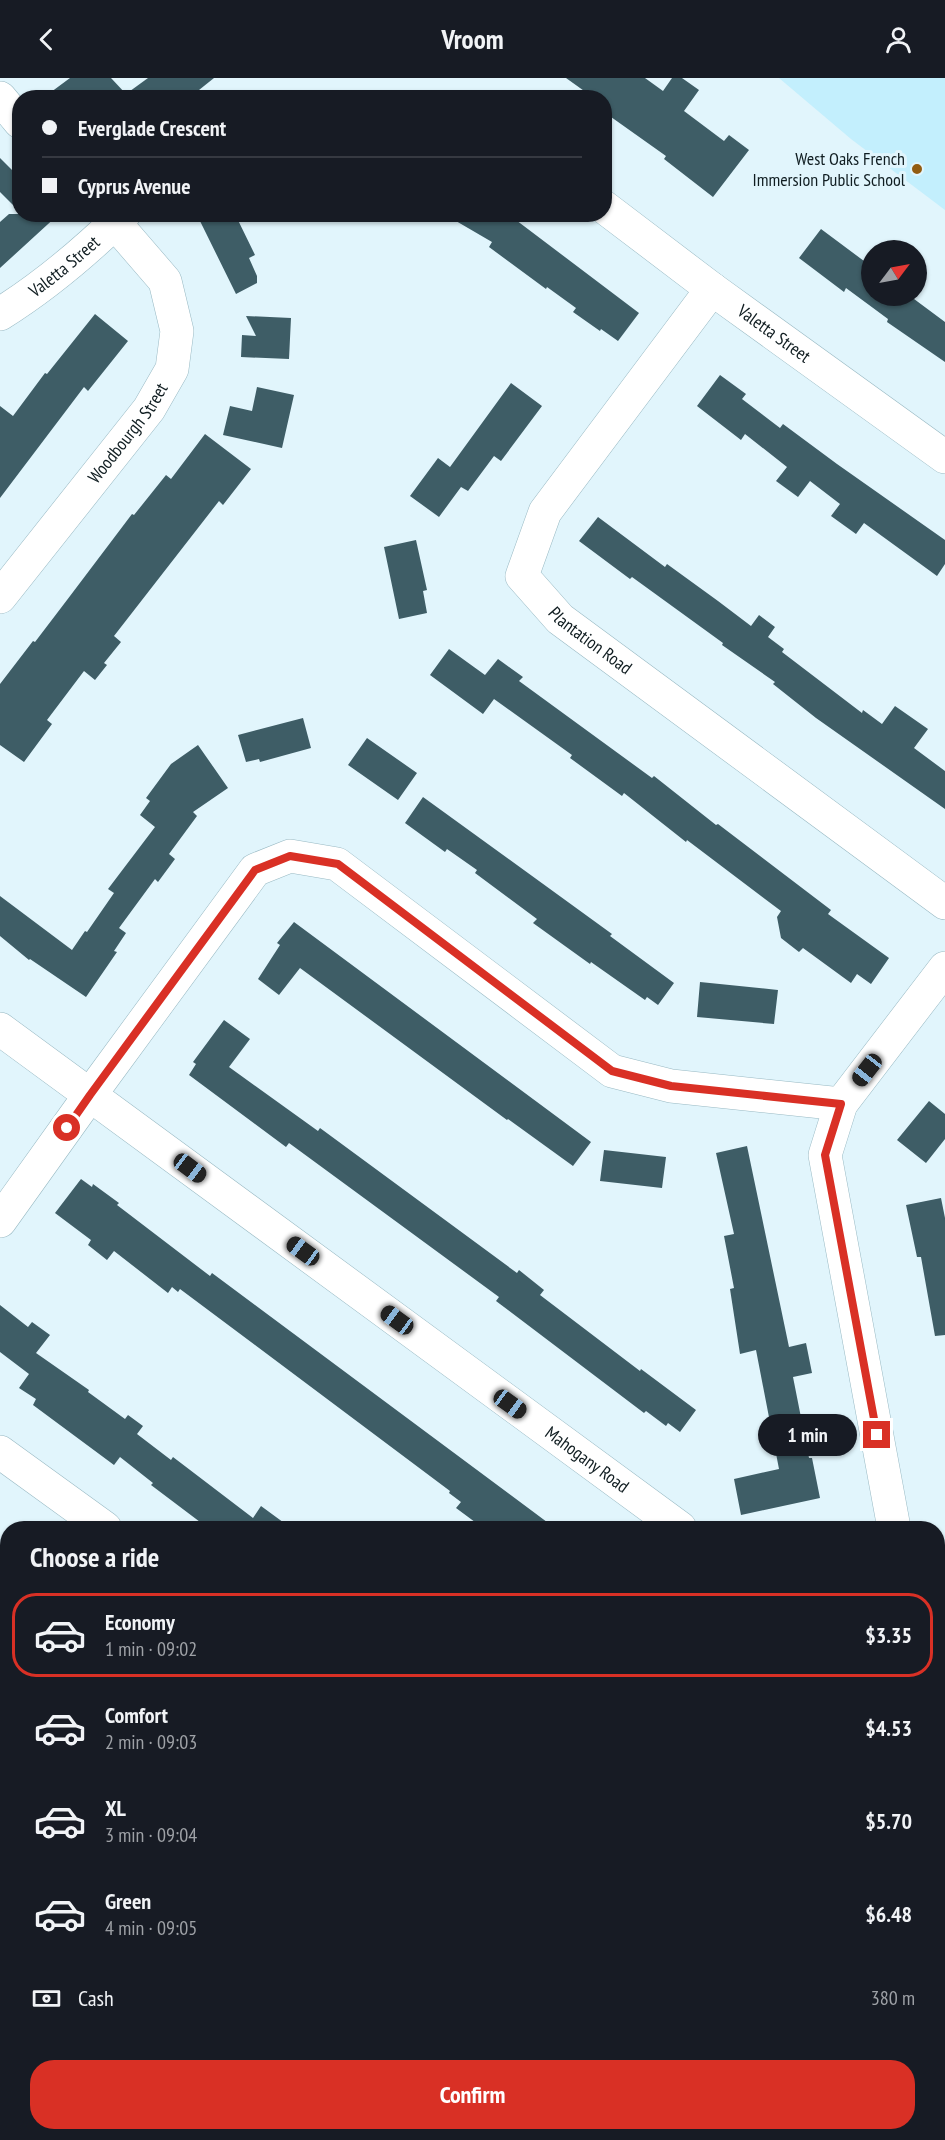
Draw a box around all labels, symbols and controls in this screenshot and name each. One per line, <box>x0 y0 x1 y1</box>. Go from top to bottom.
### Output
text: Vroom <box>441 22 504 56</box>
icon: back <box>30 23 63 56</box>
icon: person <box>882 23 915 56</box>
text: Everglade Crescent <box>78 114 226 142</box>
place label: West Oaks French Immersion Public School <box>753 147 906 191</box>
marker: West Oaks French Immersion Public School <box>910 162 924 176</box>
text: Cyprus Avenue <box>78 172 191 200</box>
street label: Valetta Street <box>23 231 104 303</box>
north arrow <box>861 240 927 306</box>
map controls <box>861 240 927 306</box>
street label: Valetta Street <box>732 299 815 367</box>
street label: Woodbourgh Street <box>83 379 173 488</box>
street label: Plantation Road <box>544 602 637 679</box>
car <box>849 1050 885 1090</box>
route start <box>53 1114 80 1141</box>
car <box>170 1150 210 1186</box>
car <box>283 1233 323 1269</box>
car <box>377 1302 417 1338</box>
car <box>490 1386 530 1422</box>
callout: 1 min <box>757 1414 856 1456</box>
street label: Mahogany Road <box>541 1421 634 1498</box>
route end <box>863 1421 890 1448</box>
text: 1 min <box>787 1422 828 1448</box>
text: Choose a ride <box>30 1540 159 1574</box>
icon: car <box>33 1608 87 1662</box>
text: Economy <box>105 1608 175 1636</box>
text: $3.35 <box>865 1621 912 1649</box>
text: 1 min · 09:02 <box>105 1636 197 1662</box>
icon: car <box>33 1701 87 1755</box>
text: Comfort <box>105 1701 168 1729</box>
text: $4.53 <box>865 1714 912 1742</box>
text: 2 min · 09:03 <box>105 1729 197 1755</box>
icon: car <box>33 1794 87 1848</box>
text: XL <box>105 1794 126 1822</box>
text: $5.70 <box>865 1807 912 1835</box>
text: 3 min · 09:04 <box>105 1822 197 1848</box>
icon: car <box>33 1887 87 1941</box>
text: Green <box>105 1887 151 1915</box>
text: $6.48 <box>865 1900 912 1928</box>
text: 4 min · 09:05 <box>105 1915 197 1941</box>
icon: cash <box>30 1982 63 2015</box>
text: Cash <box>78 1984 114 2012</box>
text: 380 m <box>871 1985 915 2011</box>
button: Confirm <box>30 2060 915 2129</box>

